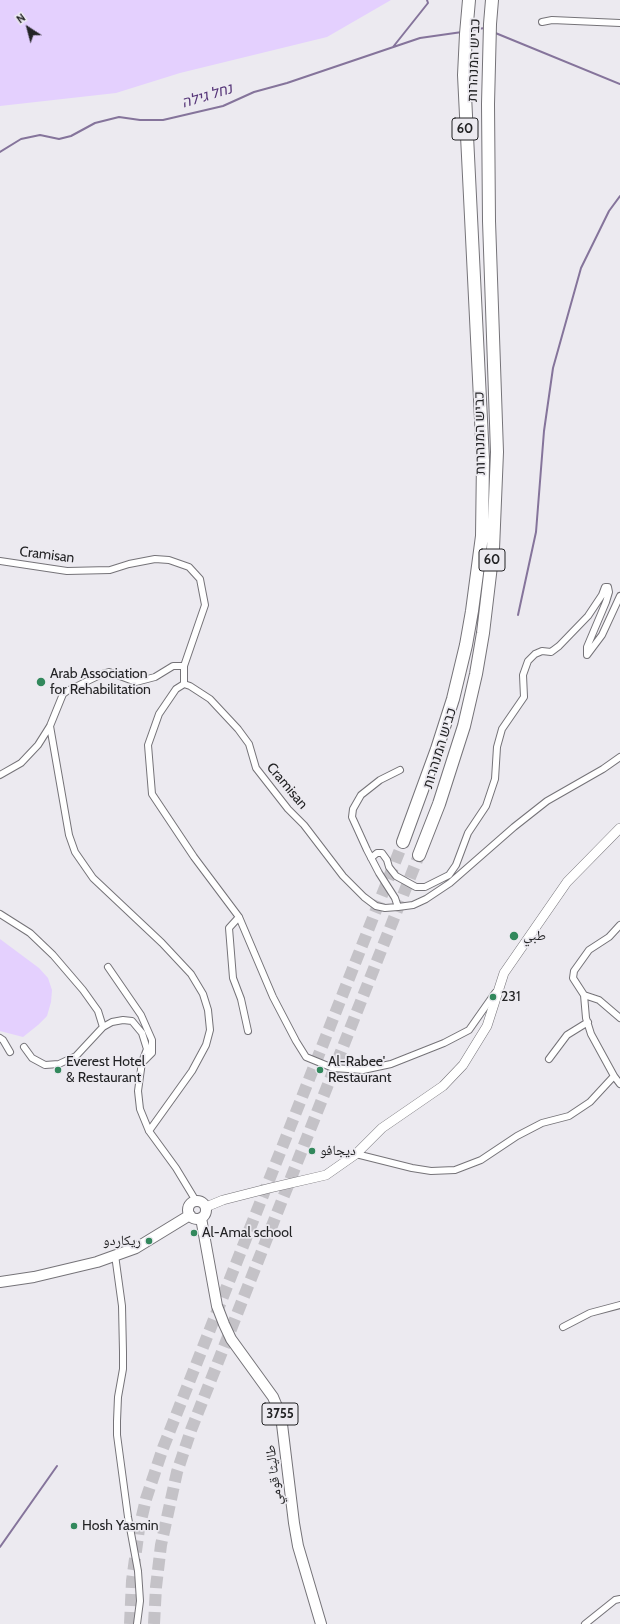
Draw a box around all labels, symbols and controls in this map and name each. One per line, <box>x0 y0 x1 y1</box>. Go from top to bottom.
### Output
north arrow <box>8 8 48 48</box>
text: N <box>14 10 28 26</box>
street label: כביש המנהרות <box>464 18 484 102</box>
water label: נחל גילה <box>179 80 235 112</box>
road number: 60 <box>452 118 478 140</box>
street label: כביש המנהרות <box>471 391 489 475</box>
street label: Cramisan <box>19 543 75 567</box>
road number: 60 <box>479 549 505 571</box>
place label: Arab Association for Rehabilitation <box>50 666 151 698</box>
marker: Arab Association for Rehabilitation <box>35 676 47 688</box>
street label: כביש המנהרות <box>420 706 460 790</box>
street label: Cramisan <box>263 759 311 813</box>
place label: طبي <box>523 928 546 944</box>
marker: طبي <box>508 930 520 942</box>
place label: 231 <box>501 989 520 1005</box>
marker: 231 <box>488 992 498 1002</box>
place label: Everest Hotel & Restaurant <box>66 1054 145 1086</box>
place label: Al-Rabee' Restaurant <box>328 1054 391 1086</box>
marker: Everest Hotel & Restaurant <box>53 1065 63 1075</box>
marker: Al-Rabee' Restaurant <box>315 1065 325 1075</box>
place label: ديجافو <box>320 1143 356 1159</box>
marker: ديجافو <box>307 1146 317 1156</box>
place label: Al-Amal school <box>202 1225 292 1241</box>
marker: Al-Amal school <box>189 1228 199 1238</box>
place label: ريكاردو <box>103 1233 141 1249</box>
marker: ريكاردو <box>144 1236 154 1246</box>
road number: 3755 <box>262 1403 298 1425</box>
street label: طاليثا قومي <box>262 1444 286 1506</box>
place label: Hosh Yasmin <box>82 1518 159 1534</box>
marker: Hosh Yasmin <box>69 1521 79 1531</box>

